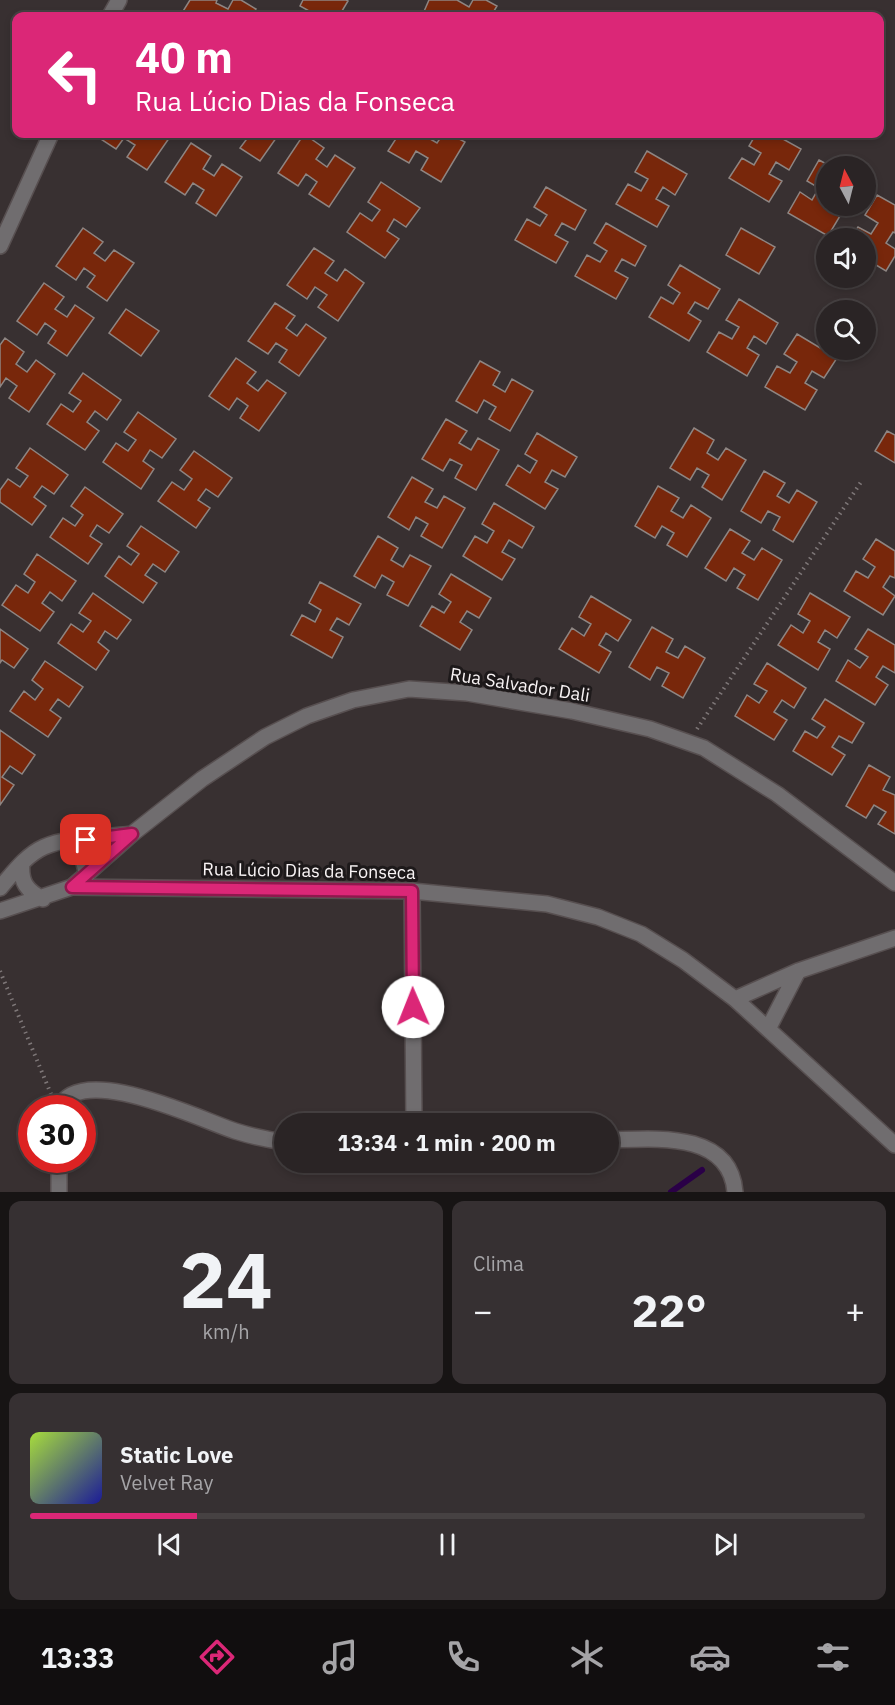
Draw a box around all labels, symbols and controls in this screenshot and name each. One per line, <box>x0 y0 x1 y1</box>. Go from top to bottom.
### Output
text: 40 m <box>135 30 233 85</box>
icon: left <box>36 36 114 114</box>
text: Rua Lúcio Dias da Fonseca <box>135 83 455 118</box>
north arrow <box>816 156 876 216</box>
map controls <box>816 156 876 360</box>
button: sound <box>816 228 876 288</box>
button: search <box>816 300 876 360</box>
street label: Rua Salvador Dali <box>449 662 592 707</box>
pin <box>60 814 111 865</box>
icon: arrive <box>69 823 102 856</box>
street label: Rua Lúcio Dias da Fonseca <box>202 857 416 884</box>
position arrow <box>381 975 445 1039</box>
speed limit sign: 30 <box>18 1095 96 1173</box>
text: 13:34 · 1 min · 200 m <box>337 1128 556 1157</box>
text: 24 <box>179 1228 273 1329</box>
text: Clima <box>473 1250 524 1277</box>
text: 22° <box>631 1281 707 1339</box>
text: − <box>473 1289 493 1332</box>
text: + <box>845 1289 865 1332</box>
text: km/h <box>202 1318 250 1345</box>
text: Static Love <box>120 1440 233 1469</box>
text: Velvet Ray <box>120 1469 213 1496</box>
icon: previous <box>153 1528 186 1561</box>
icon: pause <box>431 1528 464 1561</box>
icon: next <box>709 1528 742 1561</box>
icon: directions <box>196 1636 238 1678</box>
icon: music <box>319 1636 361 1678</box>
icon: phone <box>442 1636 484 1678</box>
icon: climate <box>566 1636 608 1678</box>
icon: car <box>689 1636 731 1678</box>
icon: filters <box>812 1636 854 1678</box>
text: 13:33 <box>41 1640 114 1675</box>

